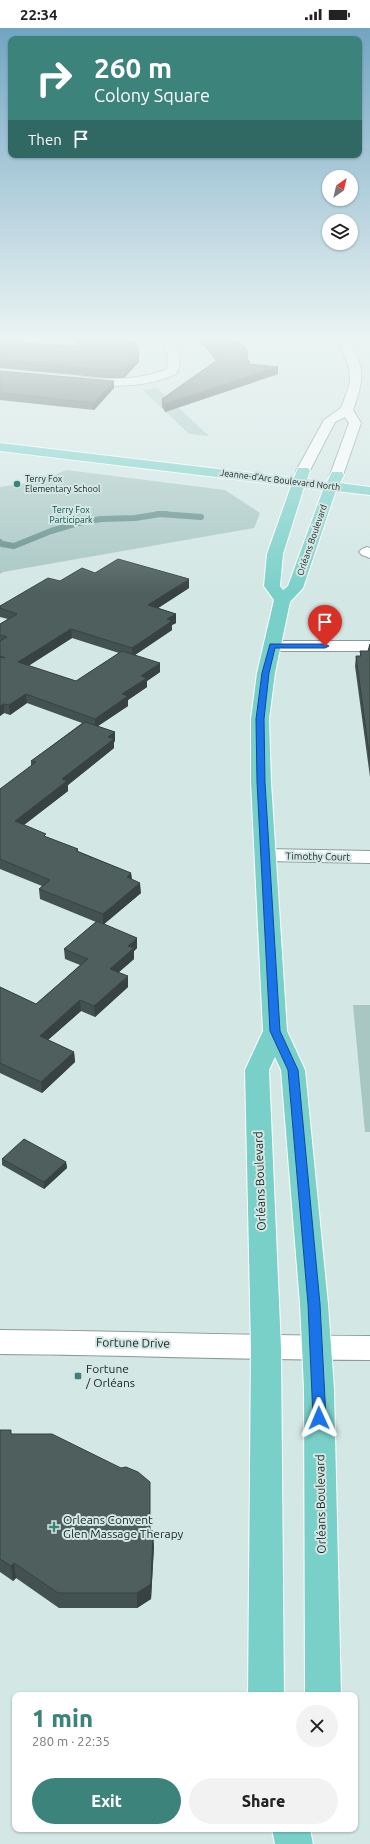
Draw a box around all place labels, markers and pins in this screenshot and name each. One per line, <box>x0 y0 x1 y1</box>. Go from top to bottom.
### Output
place label: Terry Fox Elementary School <box>25 474 101 494</box>
marker: Terry Fox Elementary School <box>12 479 22 489</box>
pin <box>308 605 342 646</box>
place label: Fortune / Orléans <box>85 1362 135 1389</box>
marker: Fortune / Orléans <box>73 1371 83 1381</box>
place label: Orleans Convent Glen Massage Therapy <box>63 1513 184 1540</box>
marker: Orleans Convent Glen Massage Therapy <box>48 1521 60 1533</box>

